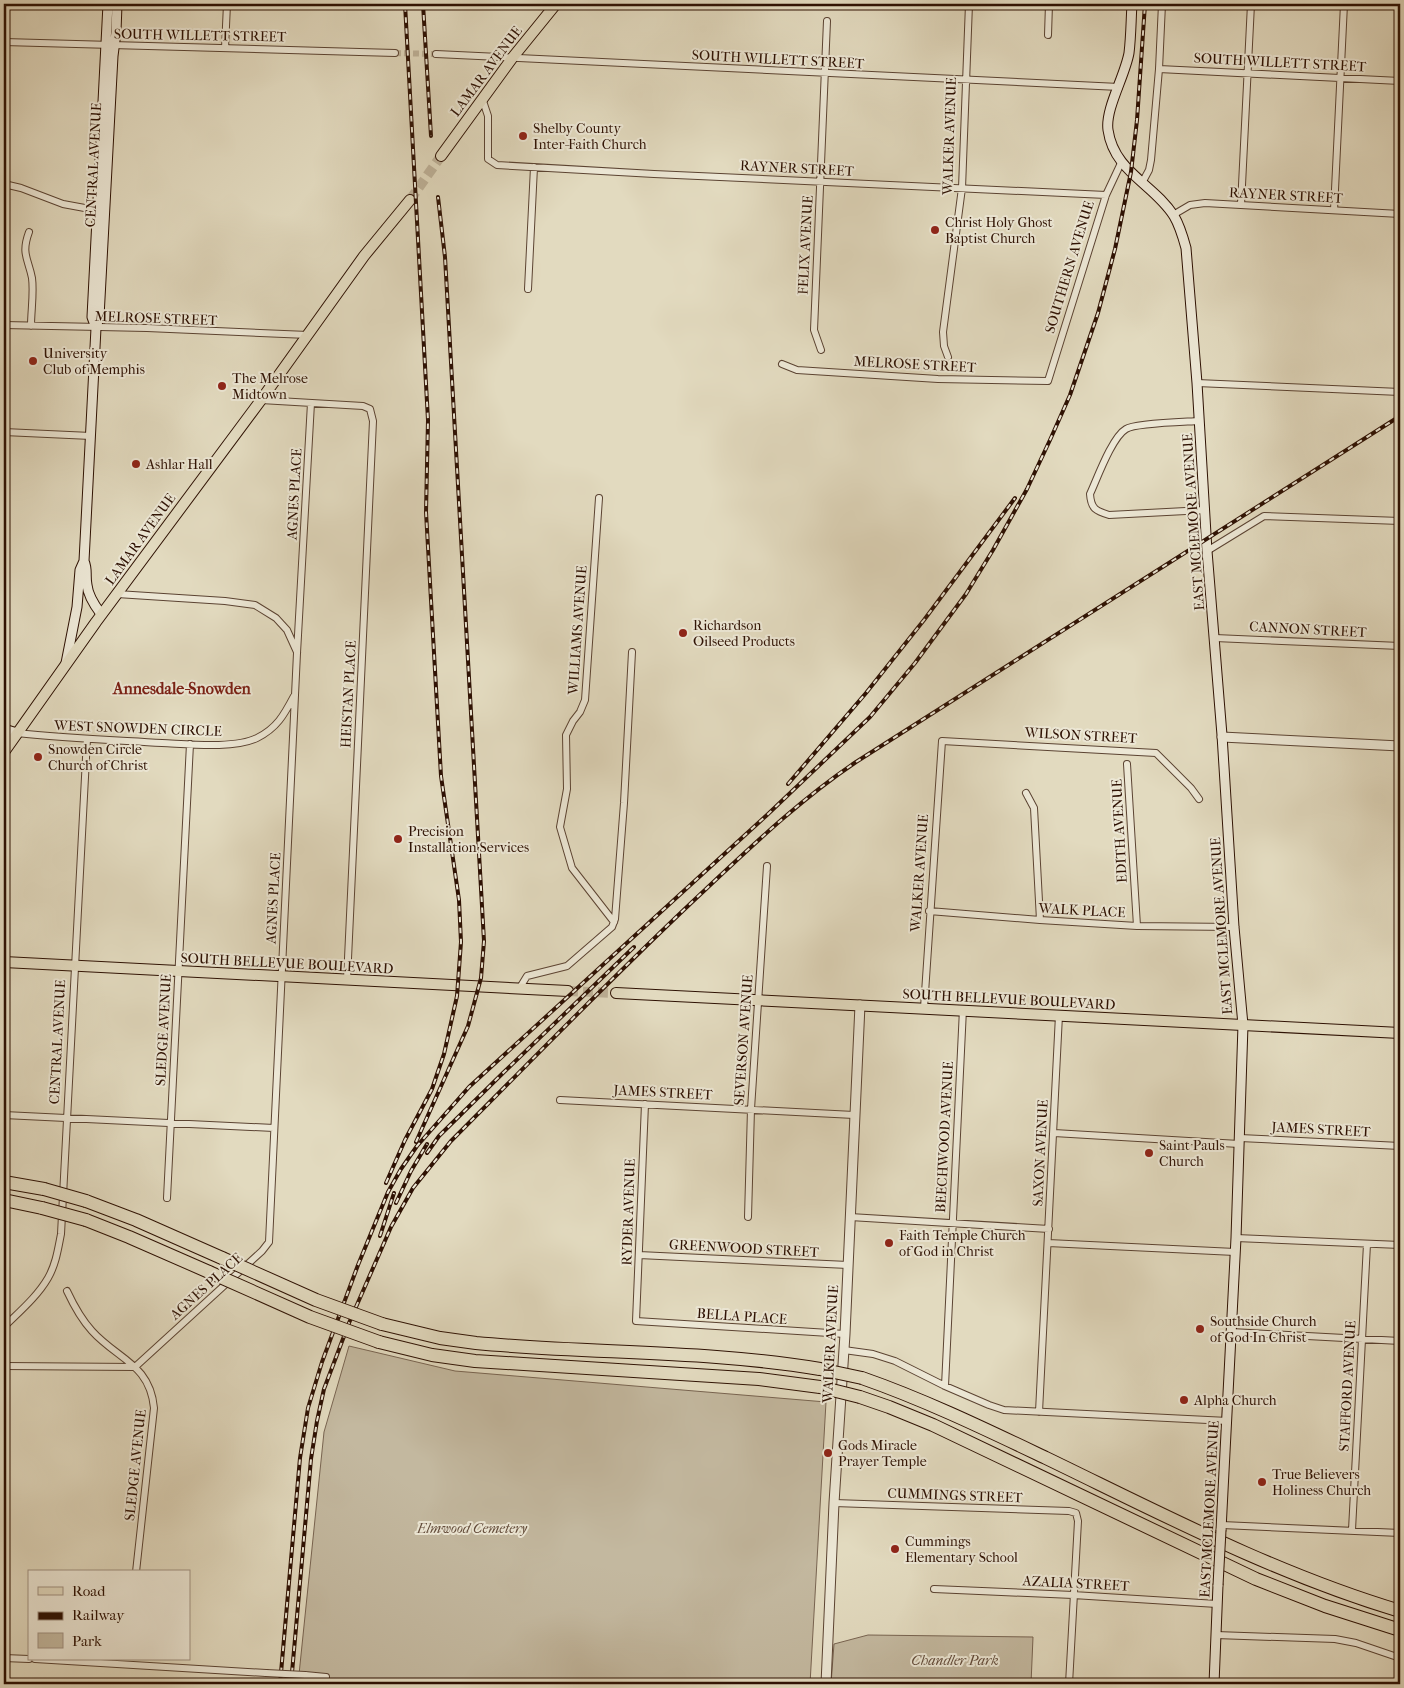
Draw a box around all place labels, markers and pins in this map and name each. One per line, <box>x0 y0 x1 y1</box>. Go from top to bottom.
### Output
place label: Shelby County Inter-Faith Church <box>533 120 647 153</box>
marker: Shelby County Inter-Faith Church <box>517 130 529 142</box>
place label: Christ Holy Ghost Baptist Church <box>945 214 1052 247</box>
marker: Christ Holy Ghost Baptist Church <box>929 224 941 236</box>
place label: University Club of Memphis <box>43 345 145 378</box>
marker: University Club of Memphis <box>27 355 39 367</box>
place label: The Melrose Midtown <box>232 370 308 403</box>
marker: The Melrose Midtown <box>216 380 228 392</box>
place label: Ashlar Hall <box>145 456 213 473</box>
marker: Ashlar Hall <box>130 458 142 470</box>
place label: Richardson Oilseed Products <box>693 617 795 650</box>
marker: Richardson Oilseed Products <box>677 627 689 639</box>
place label: Snowden Circle Church of Christ <box>48 741 148 774</box>
marker: Snowden Circle Church of Christ <box>32 751 44 763</box>
place label: Precision Installation Services <box>408 823 529 856</box>
marker: Precision Installation Services <box>392 833 404 845</box>
place label: Saint Pauls Church <box>1159 1137 1225 1170</box>
marker: Saint Pauls Church <box>1143 1147 1155 1159</box>
place label: Faith Temple Church of God in Christ <box>899 1227 1026 1260</box>
marker: Faith Temple Church of God in Christ <box>883 1237 895 1249</box>
place label: Southside Church of God In Christ <box>1210 1313 1317 1346</box>
marker: Southside Church of God In Christ <box>1194 1323 1206 1335</box>
place label: Alpha Church <box>1193 1392 1277 1409</box>
marker: Alpha Church <box>1178 1394 1190 1406</box>
place label: Gods Miracle Prayer Temple <box>838 1437 927 1470</box>
marker: Gods Miracle Prayer Temple <box>822 1447 834 1459</box>
place label: True Believers Holiness Church <box>1272 1466 1371 1499</box>
marker: True Believers Holiness Church <box>1256 1476 1268 1488</box>
place label: Cummings Elementary School <box>905 1533 1018 1566</box>
marker: Cummings Elementary School <box>889 1543 901 1555</box>

